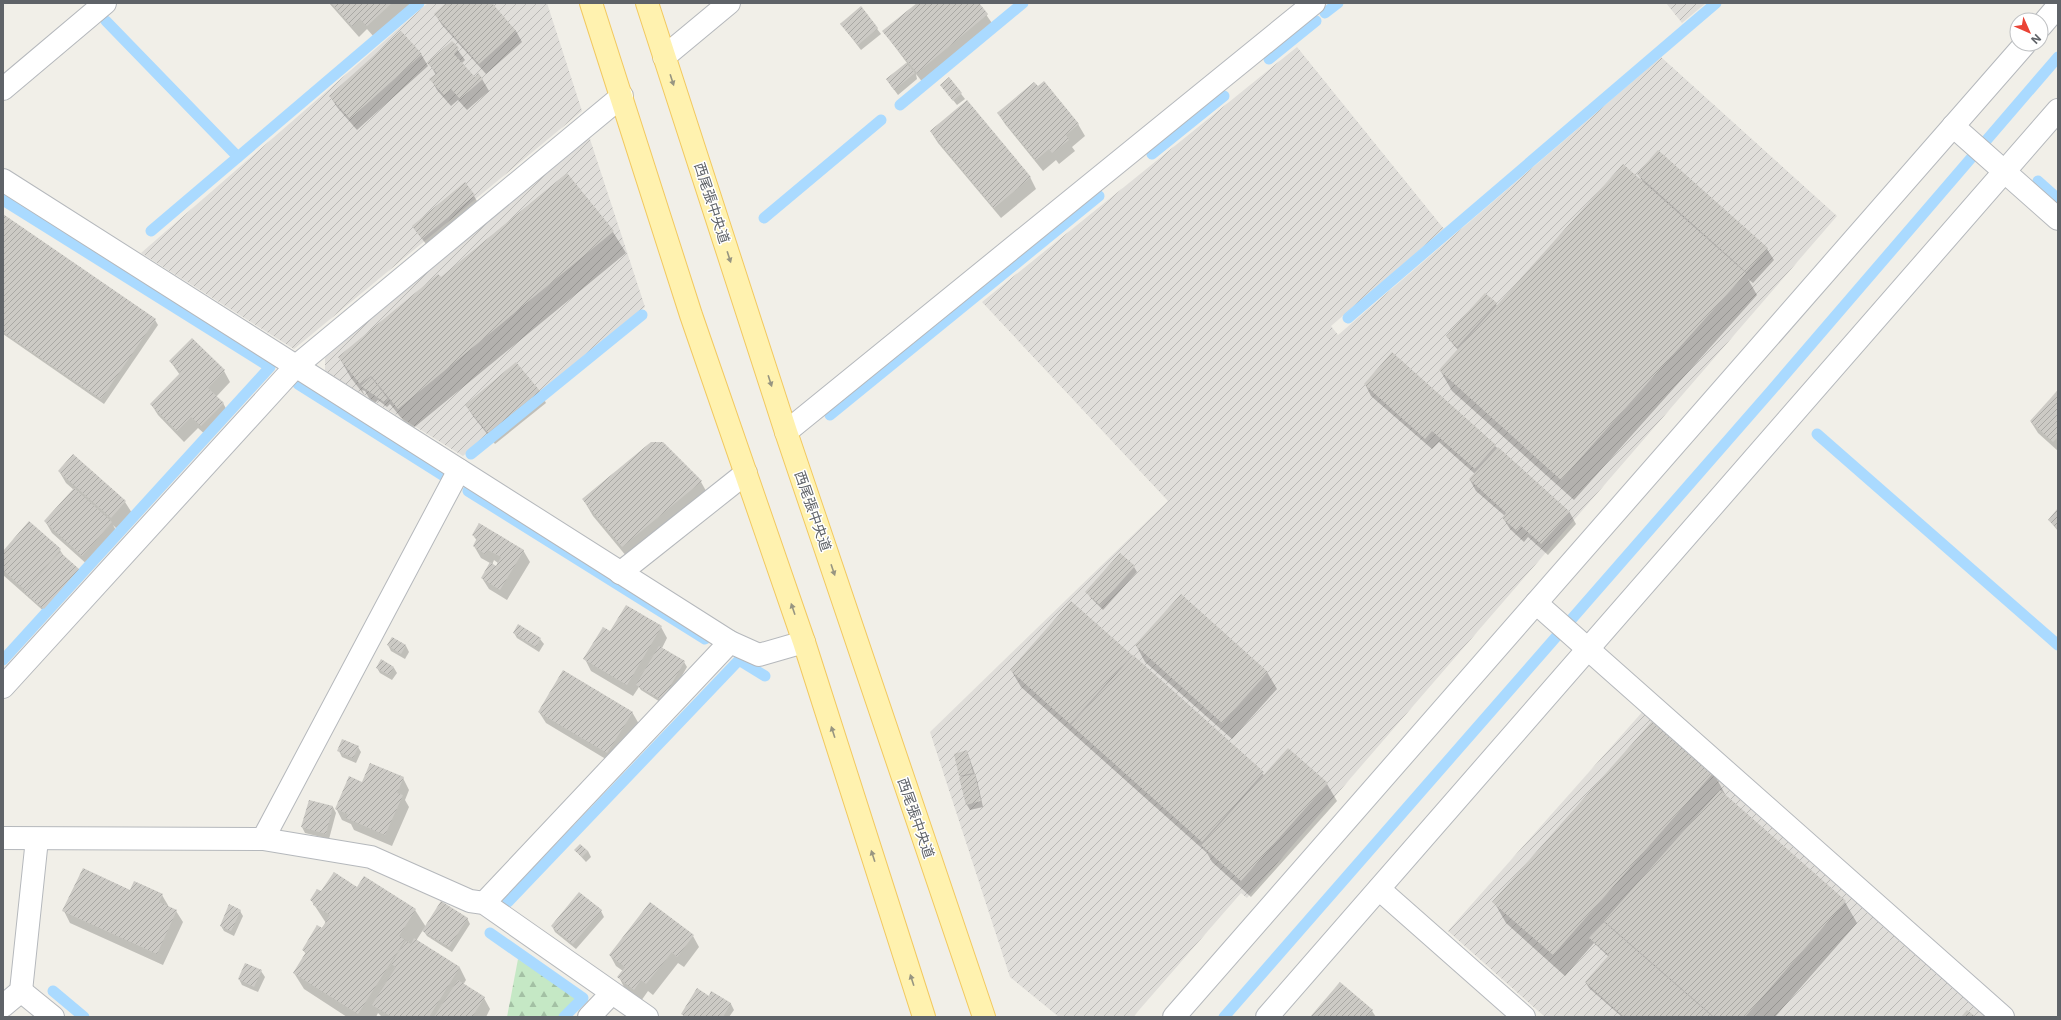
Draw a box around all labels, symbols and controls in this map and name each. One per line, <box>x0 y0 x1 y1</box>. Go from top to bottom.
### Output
north arrow <box>2009 12 2049 52</box>
text: N <box>2028 31 2044 47</box>
one-way arrow <box>669 74 675 86</box>
street label: 西尾張中央道 <box>691 160 734 245</box>
one-way arrow <box>726 251 732 263</box>
one-way arrow <box>767 375 773 387</box>
street label: 西尾張中央道 <box>792 468 835 553</box>
one-way arrow <box>830 565 836 577</box>
one-way arrow <box>790 602 796 614</box>
one-way arrow <box>830 726 836 738</box>
street label: 西尾張中央道 <box>895 775 938 860</box>
one-way arrow <box>869 850 875 862</box>
one-way arrow <box>909 974 915 986</box>

